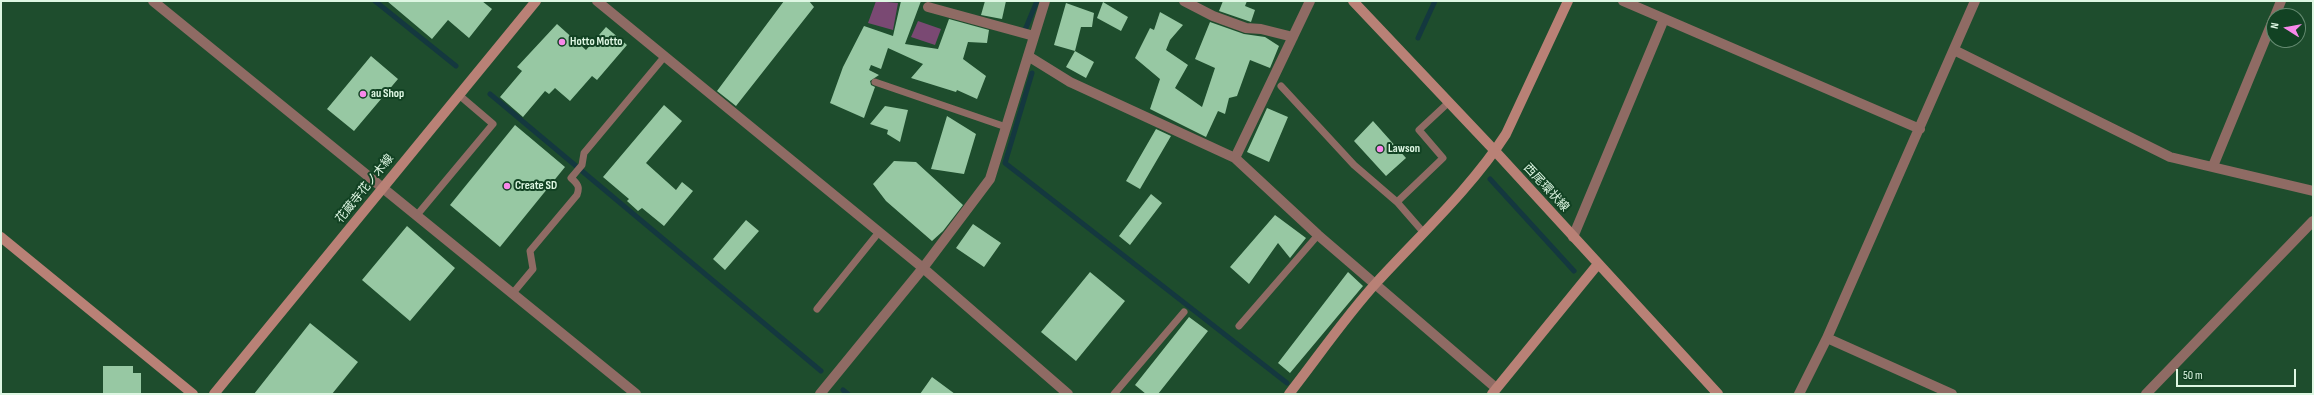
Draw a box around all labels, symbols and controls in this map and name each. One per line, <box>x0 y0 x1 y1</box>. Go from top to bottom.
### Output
north arrow <box>2266 8 2306 48</box>
text: N <box>2268 22 2282 30</box>
place label: Hotto Motto <box>570 35 623 49</box>
marker: Hotto Motto <box>557 37 567 47</box>
place label: au Shop <box>371 87 404 101</box>
marker: au Shop <box>358 89 368 99</box>
place label: Lawson <box>1388 142 1420 156</box>
marker: Lawson <box>1375 144 1385 154</box>
street label: 花蔵寺花ノ木線 <box>333 152 397 226</box>
street label: 西尾環状線 <box>1520 161 1572 215</box>
place label: Create SD <box>515 179 557 193</box>
marker: Create SD <box>502 181 512 191</box>
scale bar <box>2178 361 2298 387</box>
text: 50 m <box>2183 368 2203 383</box>

